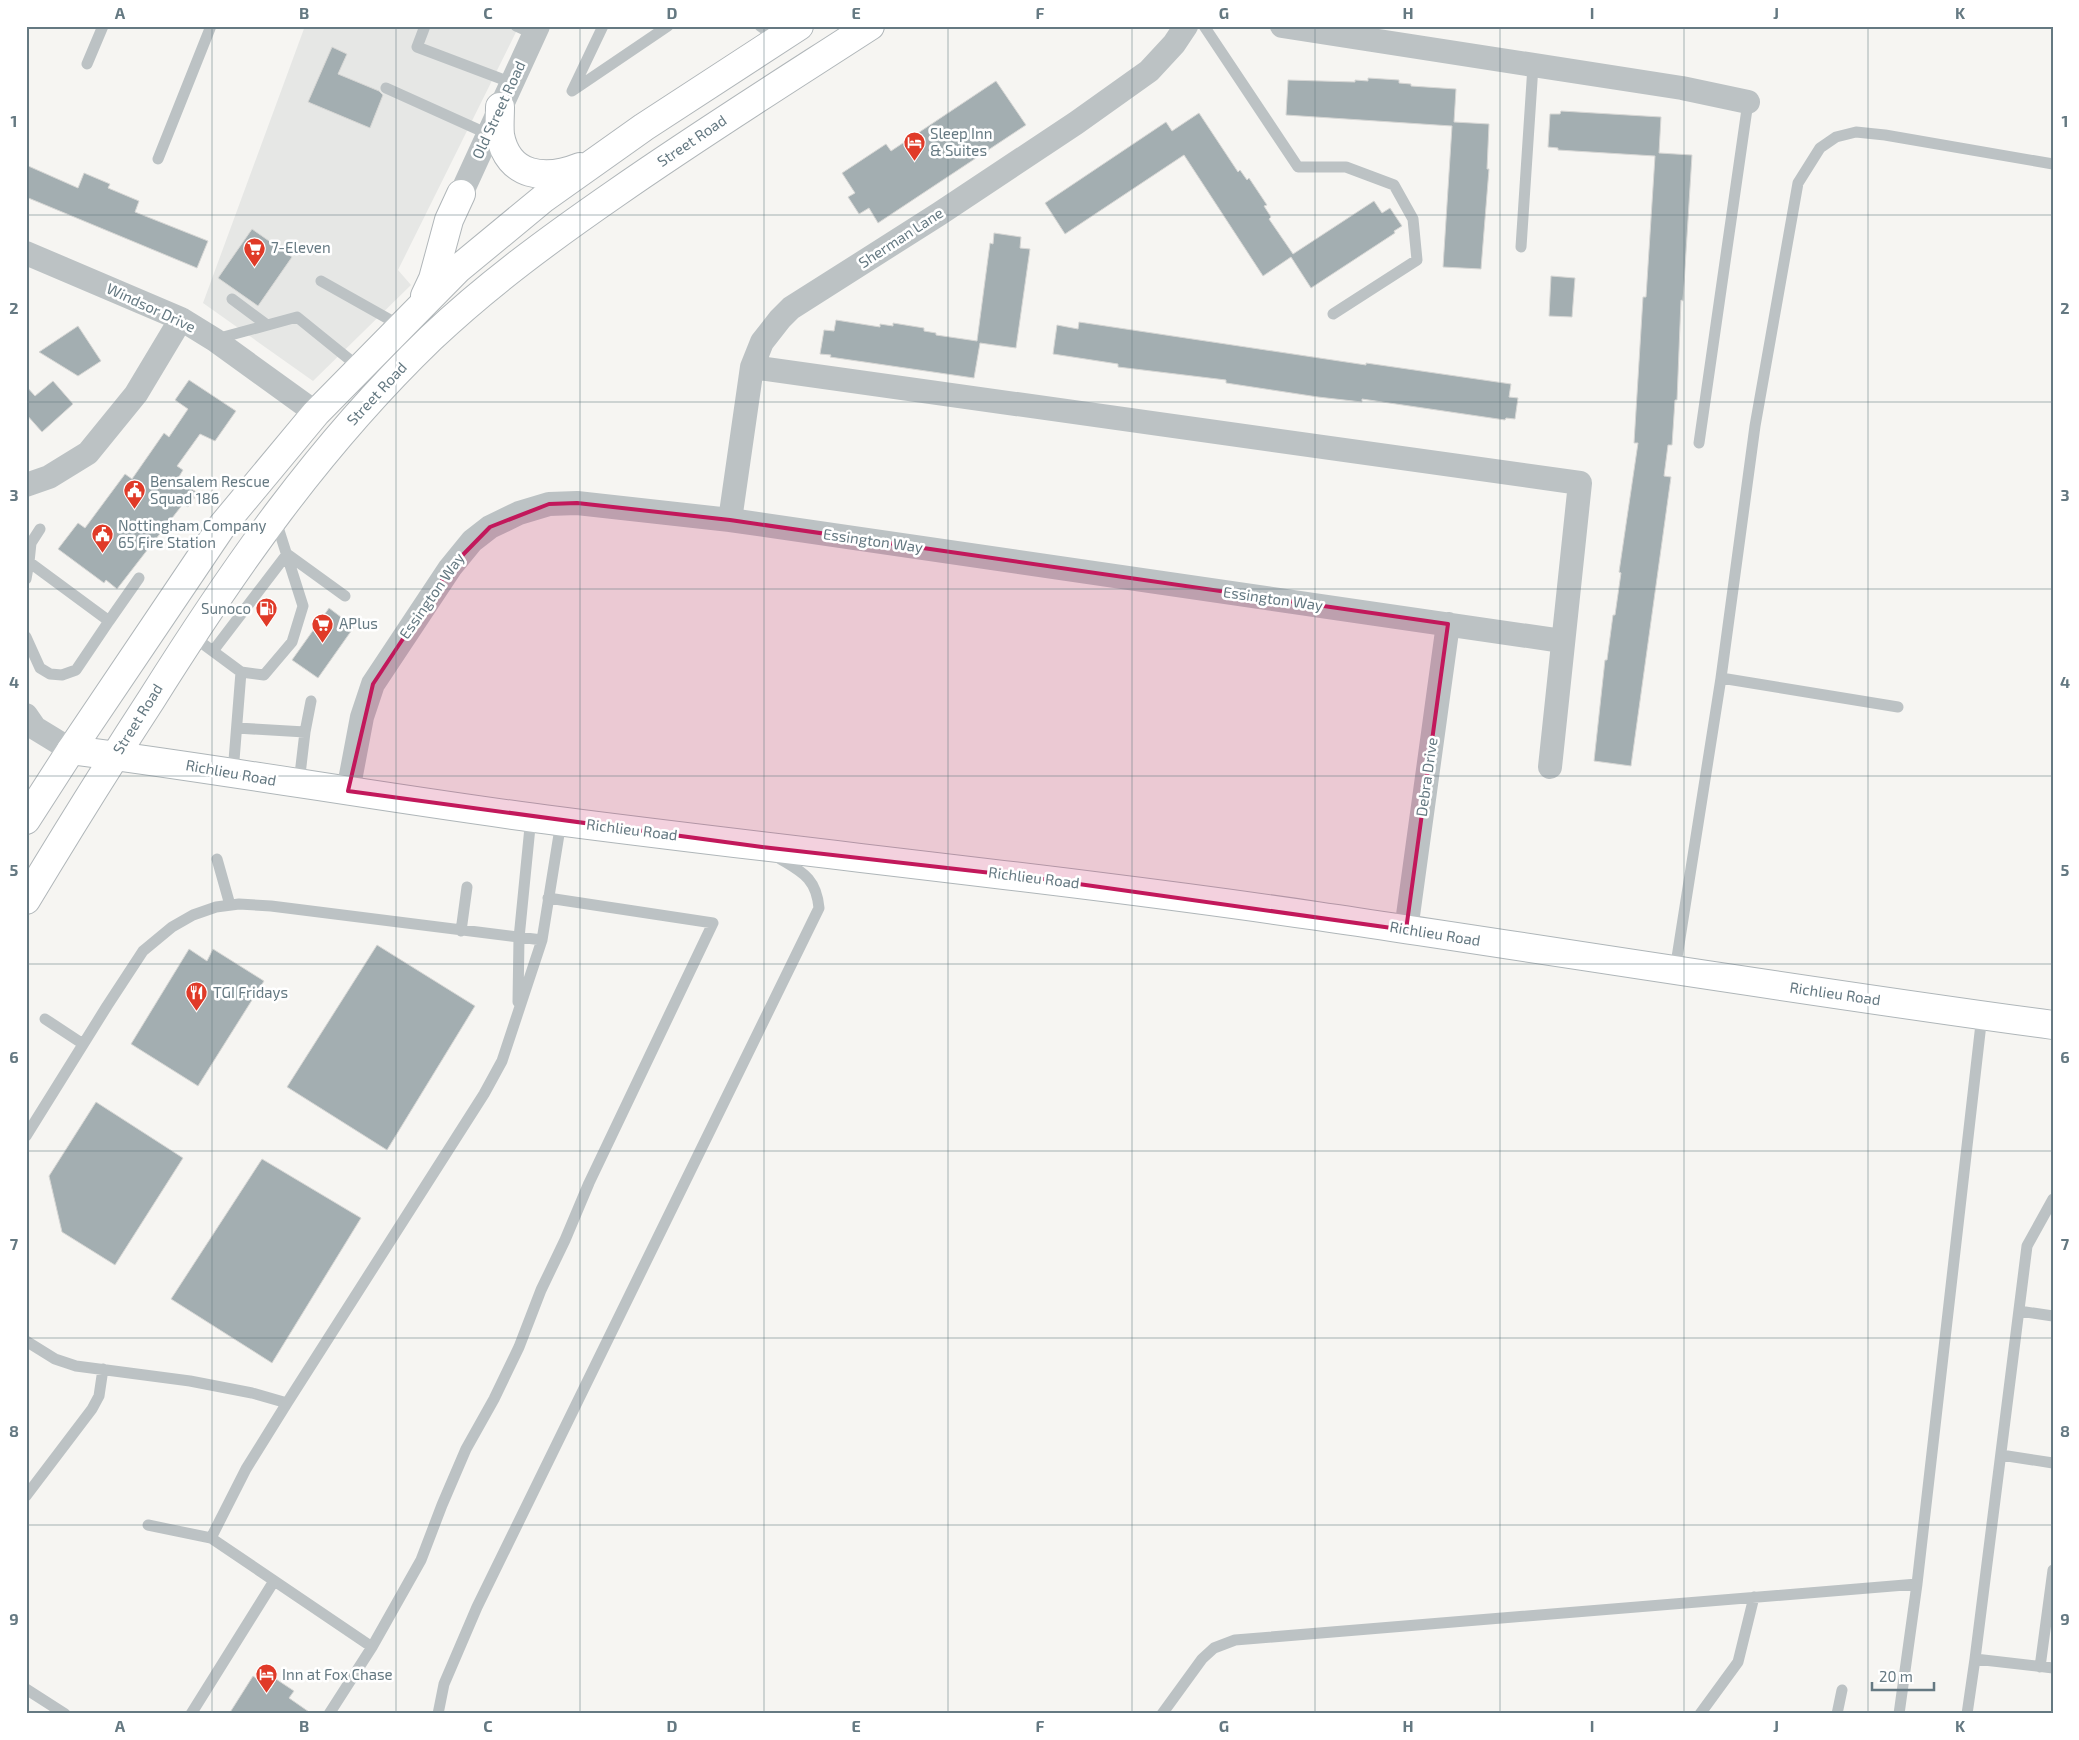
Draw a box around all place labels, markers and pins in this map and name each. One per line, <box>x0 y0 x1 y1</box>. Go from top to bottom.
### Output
place label: Sleep Inn & Suites <box>930 124 992 159</box>
hotel icon: Sleep Inn & Suites <box>902 131 926 162</box>
supermarket icon: 7-Eleven <box>243 236 267 267</box>
place label: 7-Eleven <box>271 238 331 256</box>
place label: Bensalem Rescue Squad 186 <box>150 472 270 507</box>
public building icon: Bensalem Rescue Squad 186 <box>122 479 146 510</box>
place label: Nottingham Company 65 Fire Station <box>118 516 267 551</box>
public building icon: Nottingham Company 65 Fire Station <box>90 523 114 554</box>
fuel station icon: Sunoco <box>255 597 279 628</box>
place label: Sunoco <box>201 599 251 617</box>
supermarket icon: APlus <box>311 612 335 643</box>
place label: APlus <box>339 614 378 632</box>
restaurant icon: TGI Fridays <box>185 981 209 1012</box>
place label: TGI Fridays <box>213 983 288 1001</box>
hotel icon: Inn at Fox Chase <box>254 1663 278 1694</box>
place label: Inn at Fox Chase <box>282 1665 393 1683</box>

